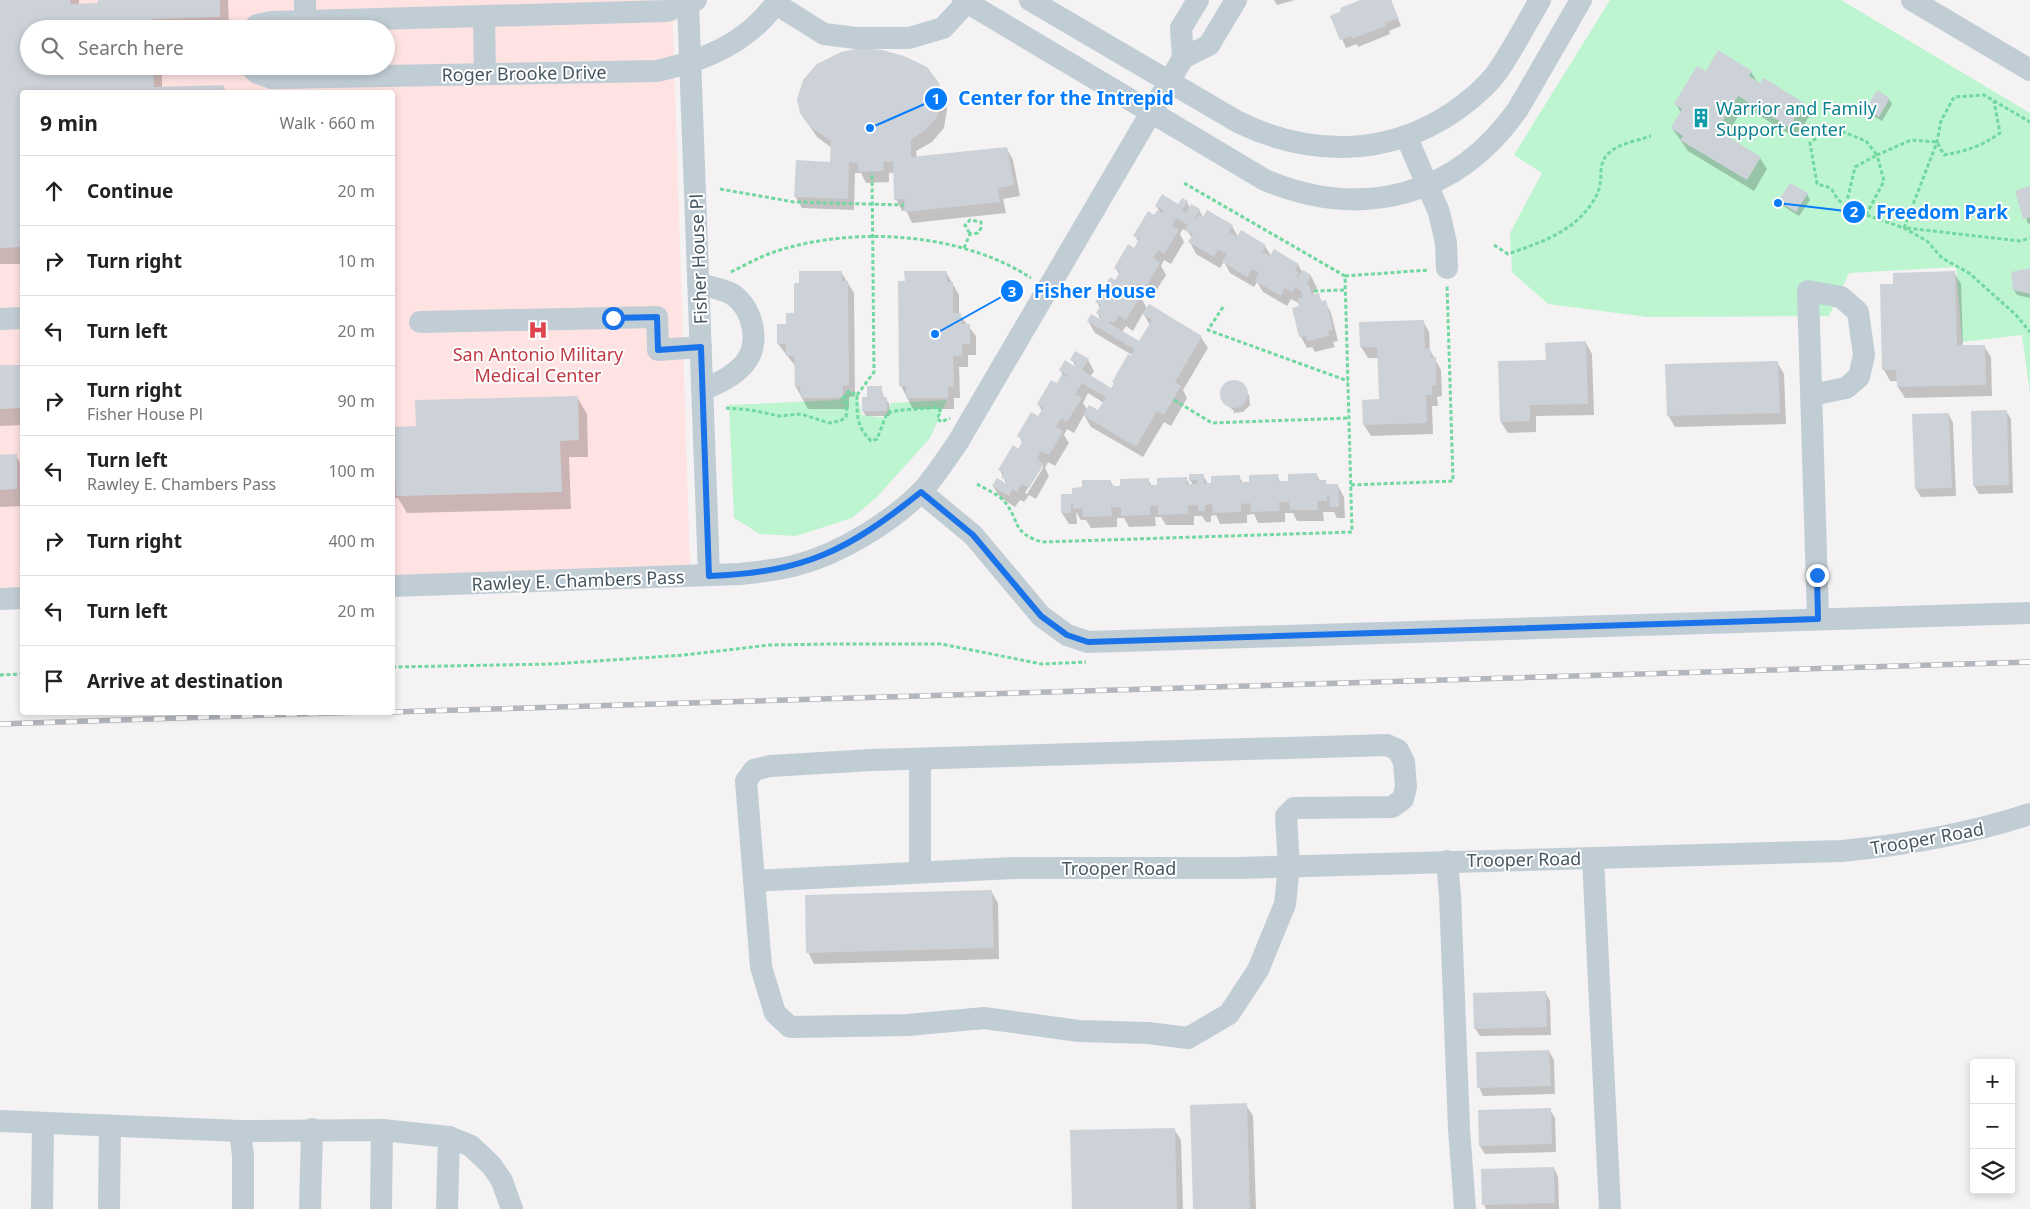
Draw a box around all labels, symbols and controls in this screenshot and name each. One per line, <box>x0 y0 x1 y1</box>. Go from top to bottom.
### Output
search box <box>20 20 395 75</box>
icon: search <box>38 34 66 62</box>
text: Search here <box>78 35 184 61</box>
street label: Roger Brooke Drive <box>441 60 607 86</box>
callout: Center for the Intrepid <box>923 82 1184 116</box>
text: Center for the Intrepid <box>958 85 1174 111</box>
text: 1 <box>932 88 940 108</box>
place label: Warrior and Family Support Center <box>1716 96 1878 141</box>
building icon: Warrior and Family Support Center <box>1690 107 1712 129</box>
text: 9 min <box>40 109 98 137</box>
text: Walk · 660 m <box>280 112 375 134</box>
icon: ahead <box>40 177 68 205</box>
text: Continue <box>87 178 173 204</box>
text: 20 m <box>338 180 375 202</box>
street label: Fisher House Pl <box>684 193 712 325</box>
callout: Freedom Park <box>1841 195 2018 229</box>
text: Freedom Park <box>1876 199 2008 225</box>
text: 2 <box>1850 201 1859 221</box>
icon: right <box>40 247 68 275</box>
text: Turn right <box>87 248 182 274</box>
text: 10 m <box>338 250 375 272</box>
callout: Fisher House <box>999 274 1166 308</box>
text: Fisher House <box>1034 278 1156 304</box>
text: 3 <box>1008 281 1016 301</box>
route start <box>602 307 625 330</box>
icon: left <box>40 317 68 345</box>
text: Turn left <box>87 318 168 344</box>
hospital icon: San Antonio Military Medical Center <box>527 319 549 341</box>
text: 20 m <box>338 320 375 342</box>
place label: San Antonio Military Medical Center <box>453 342 624 387</box>
text: Turn right <box>87 377 182 403</box>
icon: right <box>40 387 68 415</box>
text: 90 m <box>338 390 375 412</box>
text: Fisher House Pl <box>87 403 203 425</box>
text: Turn left <box>87 447 168 473</box>
icon: left <box>40 457 68 485</box>
text: 100 m <box>328 460 375 482</box>
text: Rawley E. Chambers Pass <box>87 473 276 495</box>
icon: right <box>40 527 68 555</box>
text: Turn right <box>87 528 182 554</box>
text: 400 m <box>328 530 375 552</box>
street label: Rawley E. Chambers Pass <box>471 564 685 596</box>
route end <box>1806 564 1829 587</box>
icon: left <box>40 597 68 625</box>
text: Turn left <box>87 598 168 624</box>
text: 20 m <box>338 600 375 622</box>
icon: arrive <box>40 667 68 695</box>
text: Arrive at destination <box>87 668 283 694</box>
street label: Trooper Road <box>1869 816 1985 860</box>
street label: Trooper Road <box>1467 846 1581 872</box>
street label: Trooper Road <box>1062 856 1176 880</box>
map controls <box>1970 1059 2015 1194</box>
button: + <box>1970 1059 2015 1104</box>
button: − <box>1970 1104 2015 1149</box>
button: layers <box>1970 1149 2015 1194</box>

